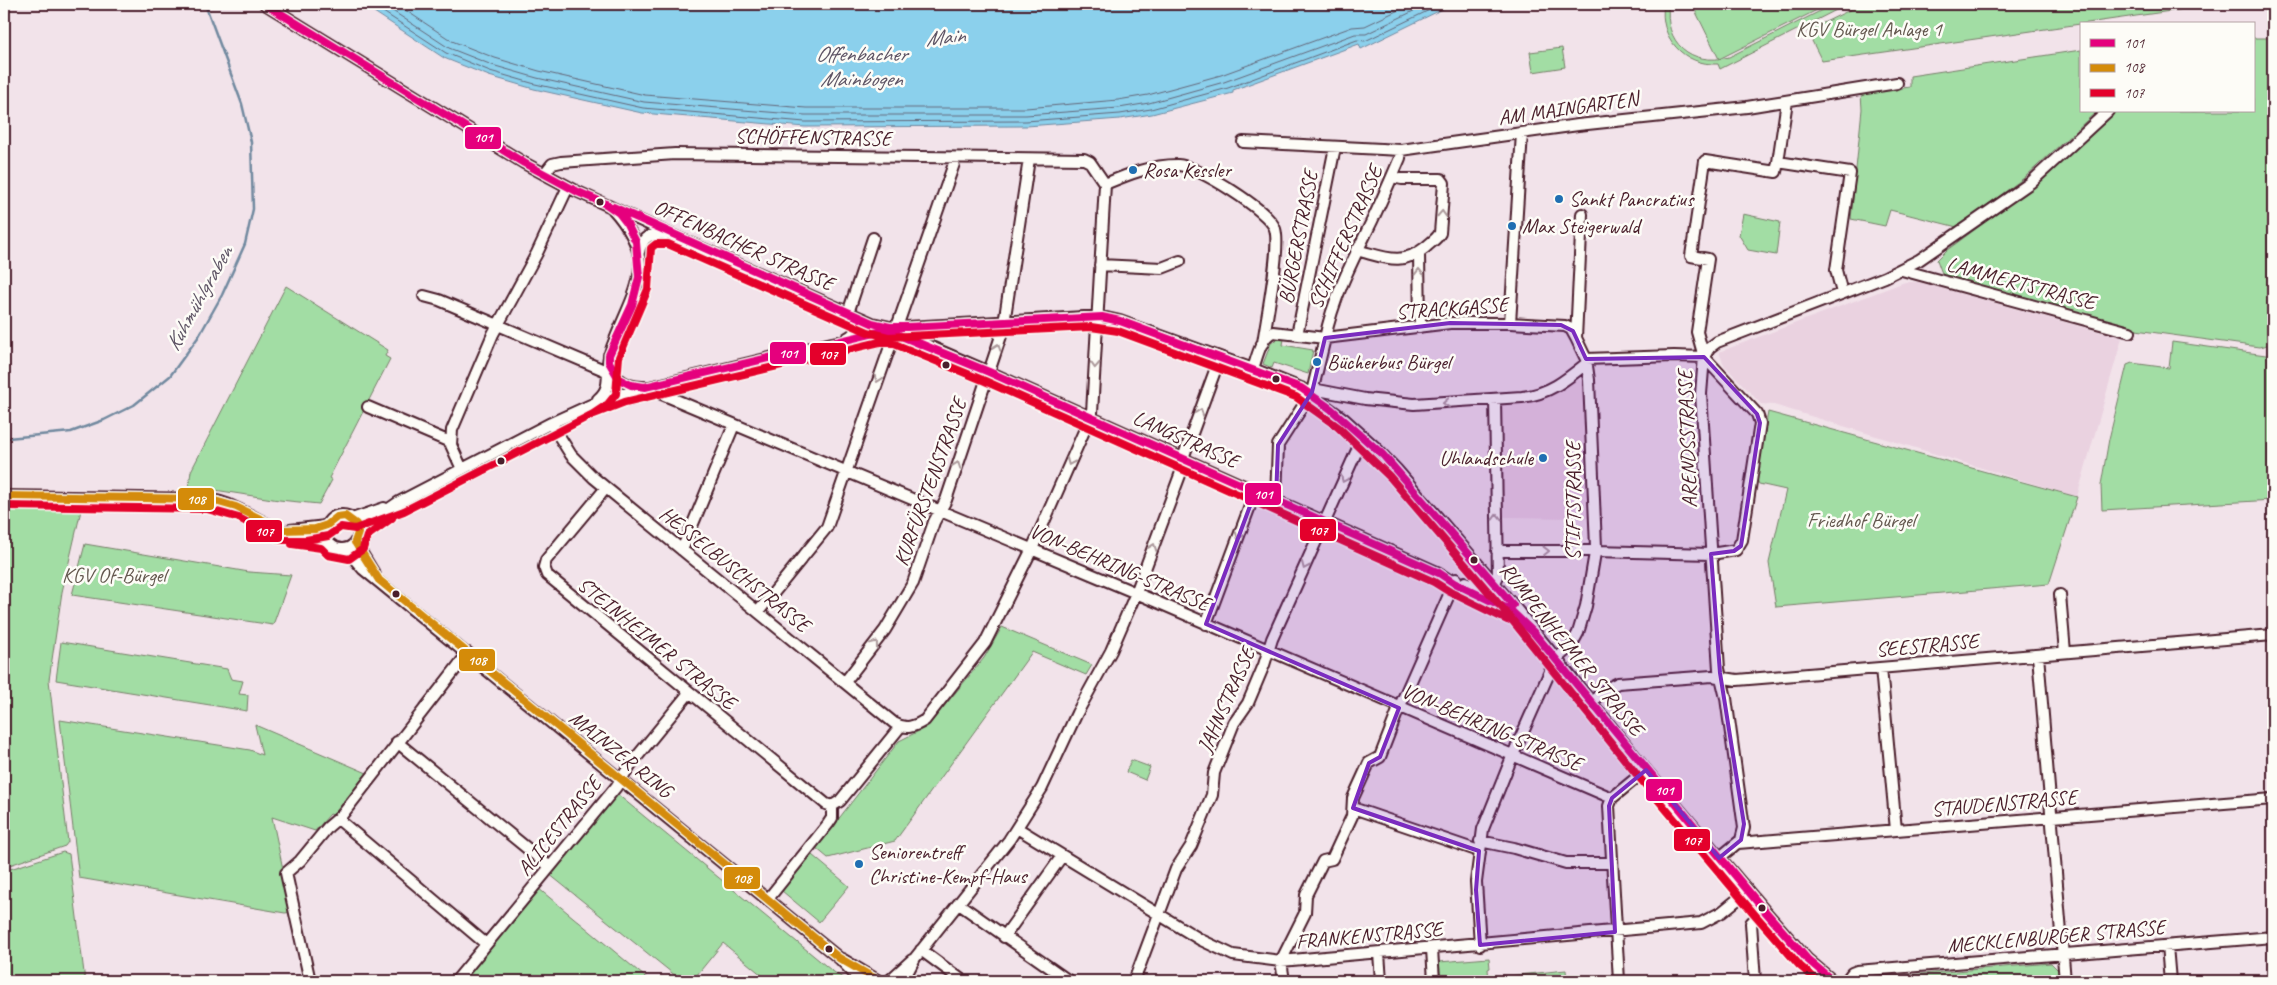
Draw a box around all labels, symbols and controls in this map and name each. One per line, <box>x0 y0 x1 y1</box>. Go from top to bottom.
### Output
park label: KGV Bürgel Anlage 1 <box>1796 16 1943 42</box>
water label: Main <box>924 21 968 53</box>
legend <box>2080 22 2254 112</box>
text: 101 <box>2124 34 2146 53</box>
water label: Offenbacher Mainbogen <box>816 40 909 93</box>
text: 108 <box>2124 58 2146 77</box>
text: 107 <box>2124 84 2146 103</box>
street label: AM MAINGARTEN <box>1496 85 1643 131</box>
street label: SCHÖFFENSTRASSE <box>735 123 894 151</box>
line badge: 101 <box>464 126 502 150</box>
text: 101 <box>474 129 494 146</box>
place label: Rosa Kessler <box>1143 157 1232 183</box>
street label: SCHIFFERSTRASSE <box>1302 159 1389 313</box>
marker: Rosa Kessler <box>1127 164 1139 176</box>
street label: BÜRGERSTRASSE <box>1272 166 1324 306</box>
place label: Sankt Pancratius <box>1569 186 1695 212</box>
marker: Sankt Pancratius <box>1553 193 1565 205</box>
street label: OFFENBACHER STRASSE <box>650 194 840 297</box>
unlabelled marker <box>595 197 605 207</box>
one-way arrow <box>1437 209 1448 217</box>
place label: Max Steigerwald <box>1522 213 1643 239</box>
marker: Max Steigerwald <box>1506 220 1518 232</box>
water label: Kuhmühlgraben <box>159 239 240 356</box>
street label: LAMMERTSTRASSE <box>1944 251 2101 316</box>
one-way arrow <box>1414 268 1424 276</box>
street label: STRACKGASSE <box>1395 291 1511 325</box>
line badge: 101 <box>769 341 807 365</box>
line badge: 107 <box>809 342 847 366</box>
one-way arrow <box>992 343 1002 352</box>
text: 101 <box>779 345 799 362</box>
text: 107 <box>819 346 839 363</box>
place label: Bücherbus Bürgel <box>1327 349 1454 375</box>
marker: Bücherbus Bürgel <box>1311 356 1323 368</box>
unlabelled marker <box>941 360 951 370</box>
one-way arrow <box>1090 362 1101 370</box>
street label: ARENDSSTRASSE <box>1672 367 1702 508</box>
one-way arrow <box>874 374 884 383</box>
unlabelled marker <box>1271 374 1281 384</box>
street label: KURFÜRSTENSTRASSE <box>888 392 973 569</box>
one-way arrow <box>1442 397 1450 408</box>
street label: LANGSTRASSE <box>1129 404 1245 475</box>
one-way arrow <box>1194 408 1204 417</box>
street label: STIFTSTRASSE <box>1560 439 1586 561</box>
place label: Uhlandschule <box>1439 445 1534 471</box>
marker: Uhlandschule <box>1537 452 1549 464</box>
unlabelled marker <box>496 456 506 466</box>
one-way arrow <box>1066 457 1077 466</box>
one-way arrow <box>951 461 961 470</box>
one-way arrow <box>1339 474 1350 483</box>
line badge: 101 <box>1244 482 1282 506</box>
text: 101 <box>1254 486 1274 503</box>
line badge: 108 <box>177 487 215 511</box>
text: 108 <box>187 491 207 508</box>
street label: HESSELBUSCHSTRASSE <box>655 500 817 639</box>
park label: Friedhof Bürgel <box>1807 507 1919 533</box>
one-way arrow <box>1492 513 1502 521</box>
street label: VON-BEHRING-STRASSE <box>1026 517 1216 618</box>
line badge: 107 <box>1299 518 1337 542</box>
line badge: 107 <box>245 519 283 543</box>
text: 107 <box>1309 522 1329 539</box>
text: 107 <box>255 523 275 540</box>
one-way arrow <box>1235 531 1245 540</box>
one-way arrow <box>1147 543 1157 552</box>
one-way arrow <box>1542 546 1550 556</box>
unlabelled marker <box>1469 555 1479 565</box>
street label: RUMPENHEIMER STRASSE <box>1494 557 1651 743</box>
one-way arrow <box>1300 561 1311 570</box>
park label: KGV Of-Bürgel <box>62 562 169 588</box>
street label: STEINHEIMER STRASSE <box>572 571 744 717</box>
unlabelled marker <box>391 589 401 599</box>
street label: SEESTRASSE <box>1875 627 1982 662</box>
one-way arrow <box>869 641 877 650</box>
street label: JAHNSTRASSE <box>1191 641 1262 757</box>
line badge: 108 <box>458 648 496 672</box>
text: 108 <box>468 652 488 669</box>
street label: VON-BEHRING-STRASSE <box>1398 677 1588 778</box>
street label: MAINZER RING <box>564 705 680 805</box>
street label: ALICESTRASSE <box>511 769 608 881</box>
line badge: 101 <box>1645 778 1683 802</box>
text: 101 <box>1655 782 1675 799</box>
street label: STAUDENSTRASSE <box>1930 783 2080 822</box>
line badge: 107 <box>1673 828 1711 852</box>
text: 107 <box>1683 832 1703 849</box>
place label: Seniorentreff Christine-Kempf-Haus <box>869 839 1028 889</box>
marker: Seniorentreff Christine-Kempf-Haus <box>853 858 865 870</box>
line badge: 108 <box>723 866 761 890</box>
text: 108 <box>733 870 753 887</box>
unlabelled marker <box>1757 903 1767 913</box>
street label: MECKLENBURGER STRASSE <box>1946 913 2168 958</box>
street label: FRANKENSTRASSE <box>1295 915 1446 954</box>
unlabelled marker <box>824 944 834 954</box>

